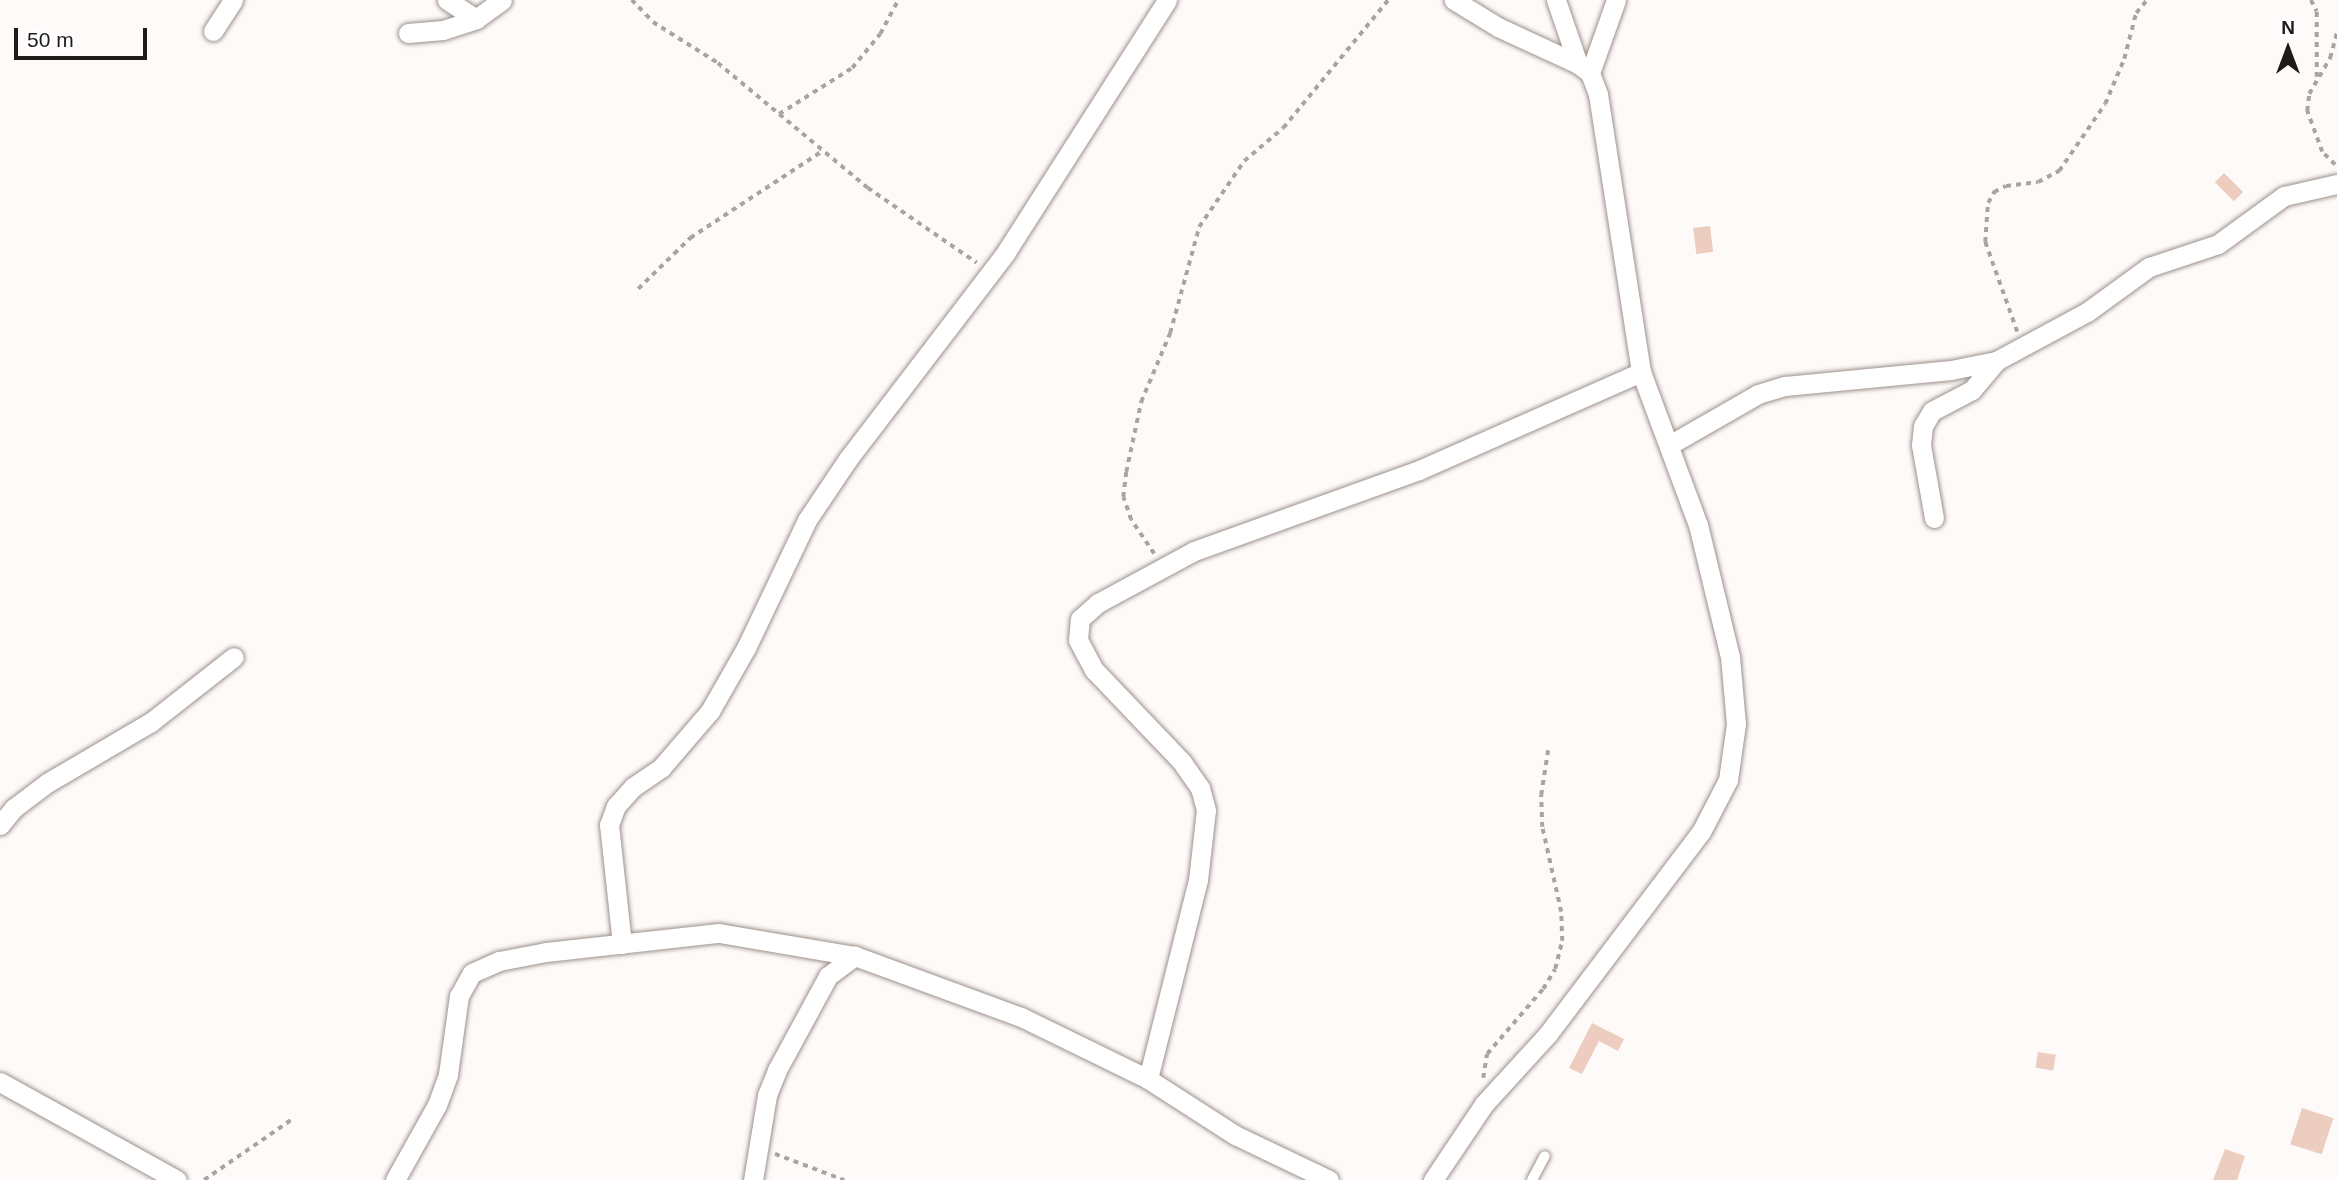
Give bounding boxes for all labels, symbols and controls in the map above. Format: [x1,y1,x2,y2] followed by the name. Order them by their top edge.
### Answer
[18,14,150,58] scale bar
[2253,14,2323,84] north arrow
[2281,17,2295,38] text: N
[27,28,74,51] text: 50 m

